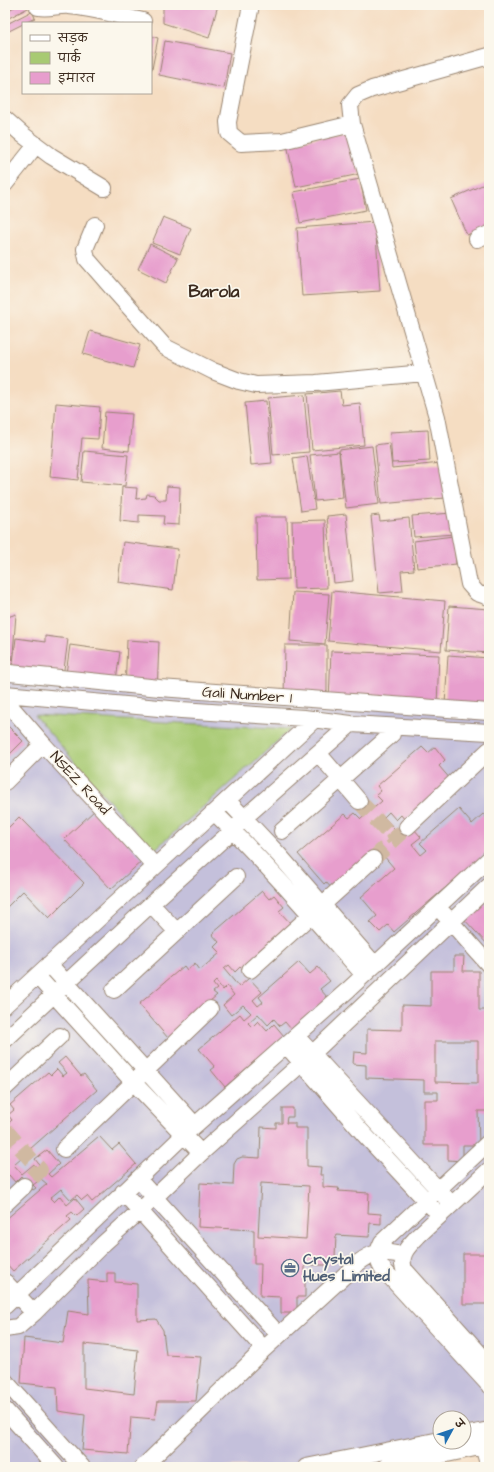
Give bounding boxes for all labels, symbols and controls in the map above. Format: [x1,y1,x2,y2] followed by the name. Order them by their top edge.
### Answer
[22,22,152,94] legend
[57,30,89,47] text: सड़क
[57,48,82,67] text: पार्क
[58,70,96,87] text: इमारत
[189,280,240,304] district label: Barola
[201,681,293,709] street label: Gali Number 1
[45,747,115,820] street label: NSEZ Road
[303,1249,390,1287] place label: Crystal Hues Limited
[280,1258,300,1278] office icon: Crystal Hues Limited
[432,1410,472,1450] north arrow
[451,1415,468,1433] text: उ

